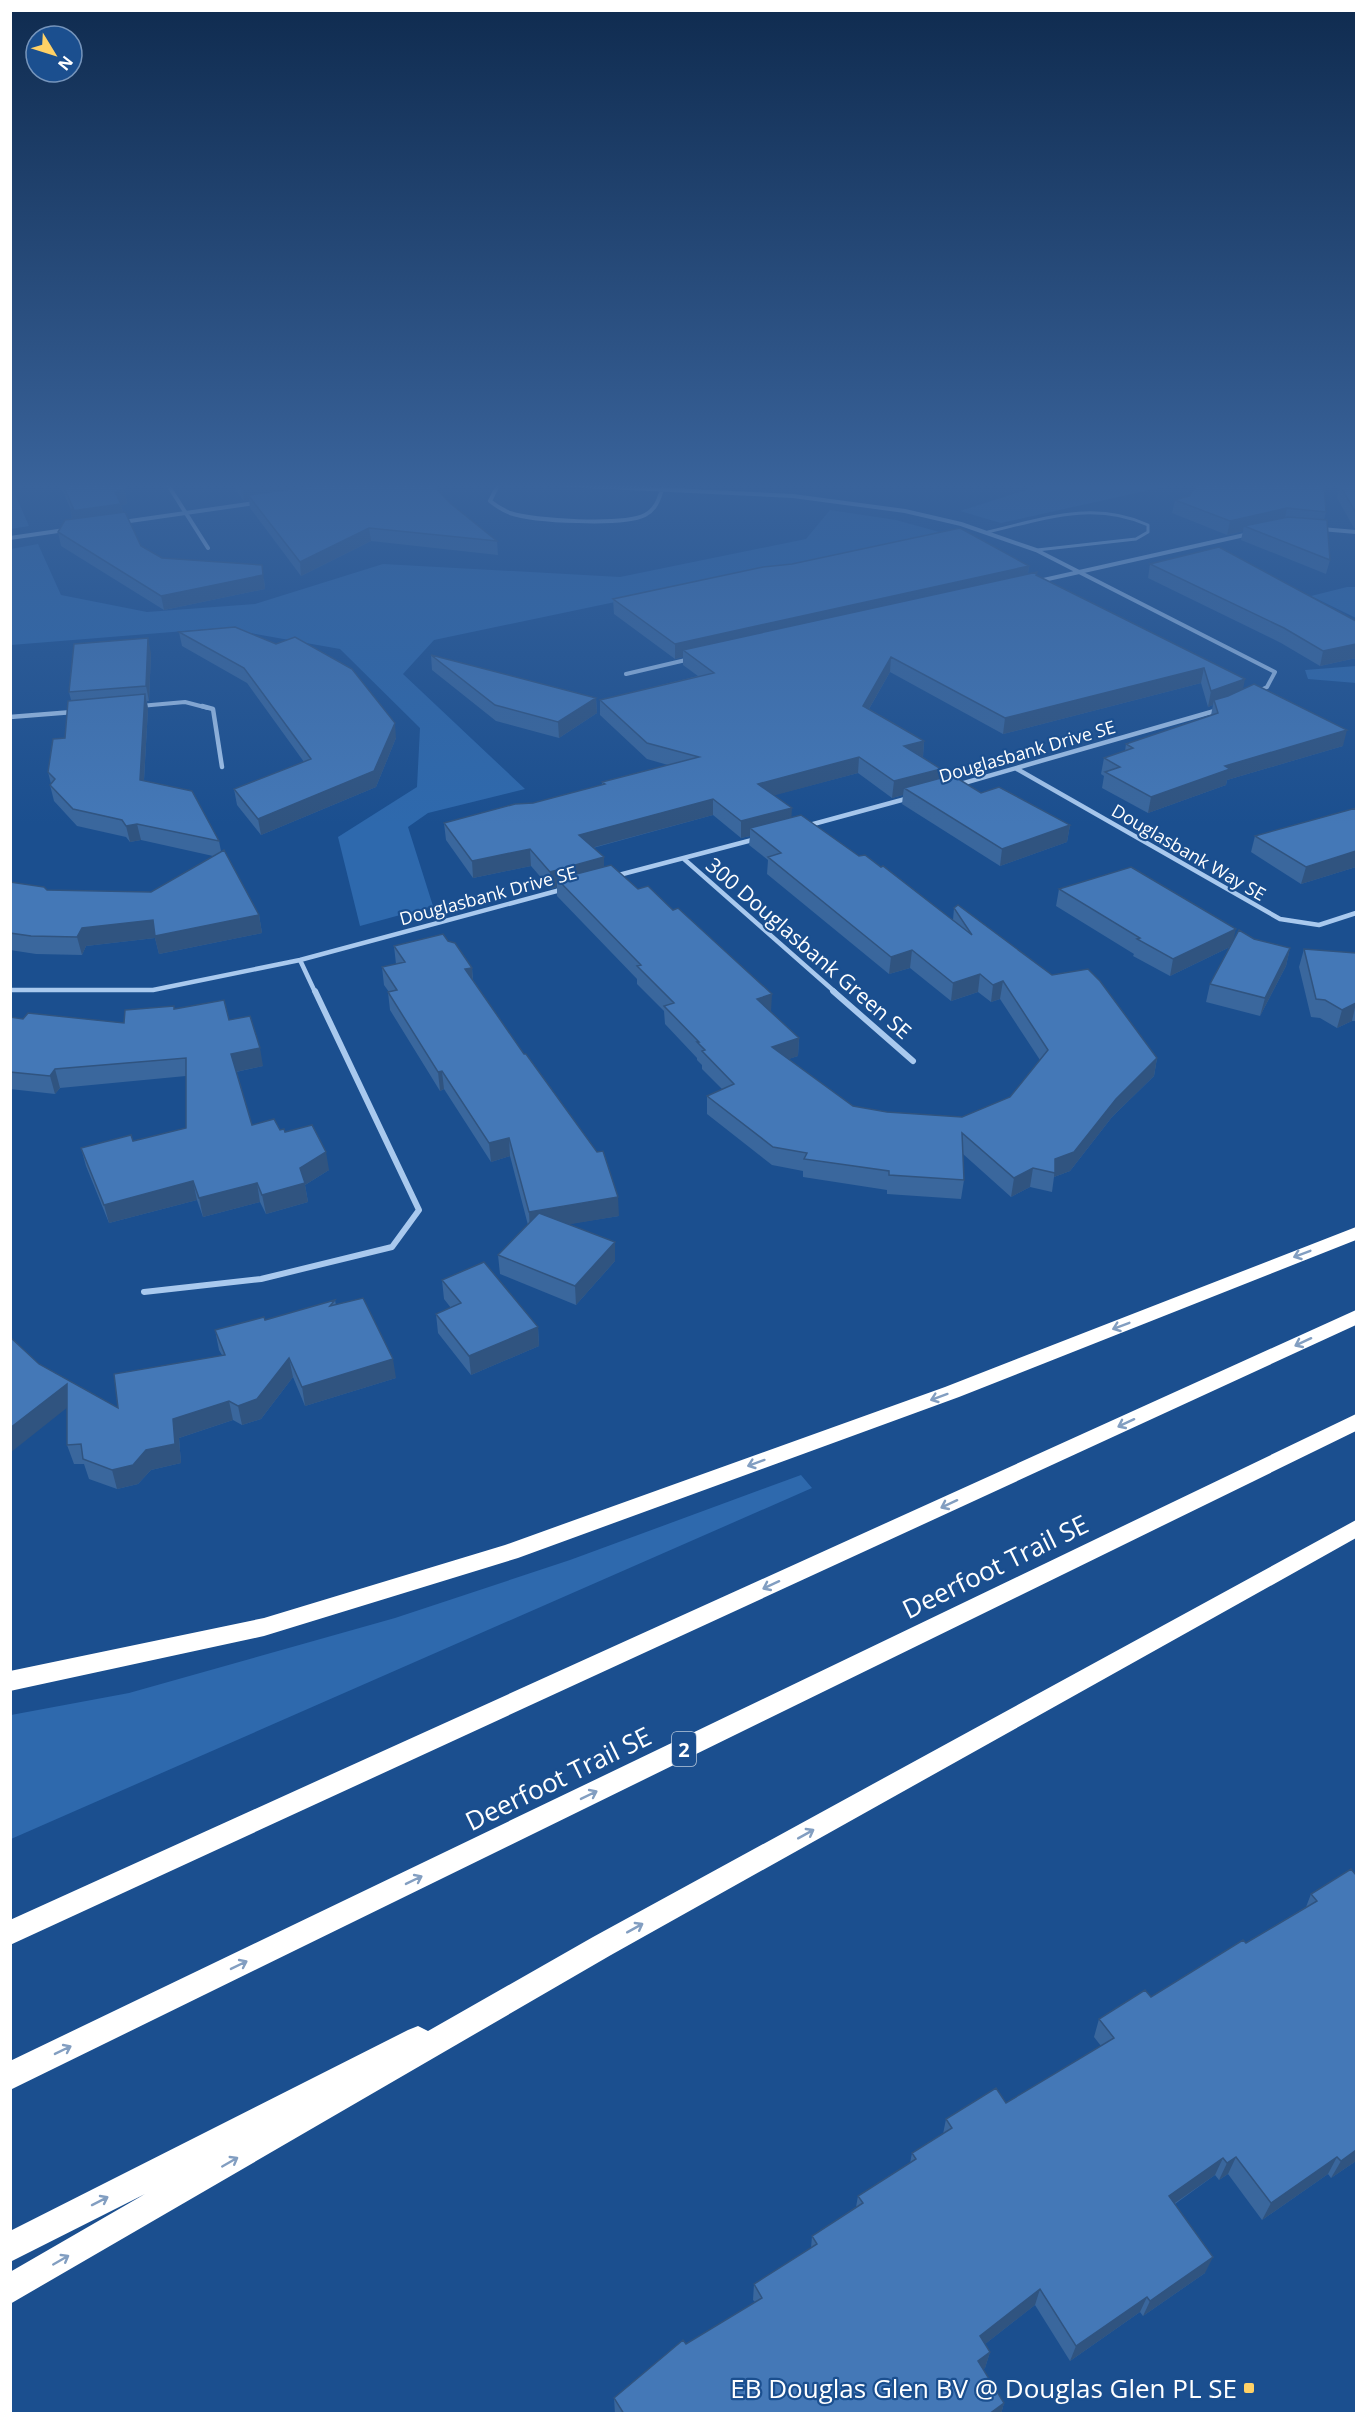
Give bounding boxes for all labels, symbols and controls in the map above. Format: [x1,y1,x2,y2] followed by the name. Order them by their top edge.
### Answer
[24,24,84,84] north arrow
[53,51,78,75] text: N
[936,714,1118,788] street label: Douglasbank Drive SE
[1108,798,1270,906] street label: Douglasbank Way SE
[700,851,918,1045] street label: 300 Douglasbank Green SE
[397,860,579,930] street label: Douglasbank Drive SE
[1293,1249,1312,1260] one-way arrow
[1112,1321,1130,1332] one-way arrow
[1295,1336,1313,1348] one-way arrow
[930,1392,949,1403] one-way arrow
[1117,1418,1135,1429] one-way arrow
[747,1458,766,1469] one-way arrow
[940,1499,958,1510] one-way arrow
[896,1505,1094,1627] street label: Deerfoot Trail SE
[763,1580,781,1592] one-way arrow
[459,1717,657,1839] street label: Deerfoot Trail SE
[672,1732,696,1766] road number: 2
[580,1788,598,1800] one-way arrow
[797,1828,814,1840] one-way arrow
[405,1873,423,1885] one-way arrow
[626,1922,643,1934] one-way arrow
[229,1959,247,1970] one-way arrow
[54,2044,72,2056] one-way arrow
[221,2156,238,2168] one-way arrow
[91,2195,109,2207] one-way arrow
[52,2253,69,2265] one-way arrow
[730,2370,1237,2406] place label: EB Douglas Glen BV @ Douglas Glen PL SE
[1242,2381,1256,2395] marker: EB Douglas Glen BV @ Douglas Glen PL SE

